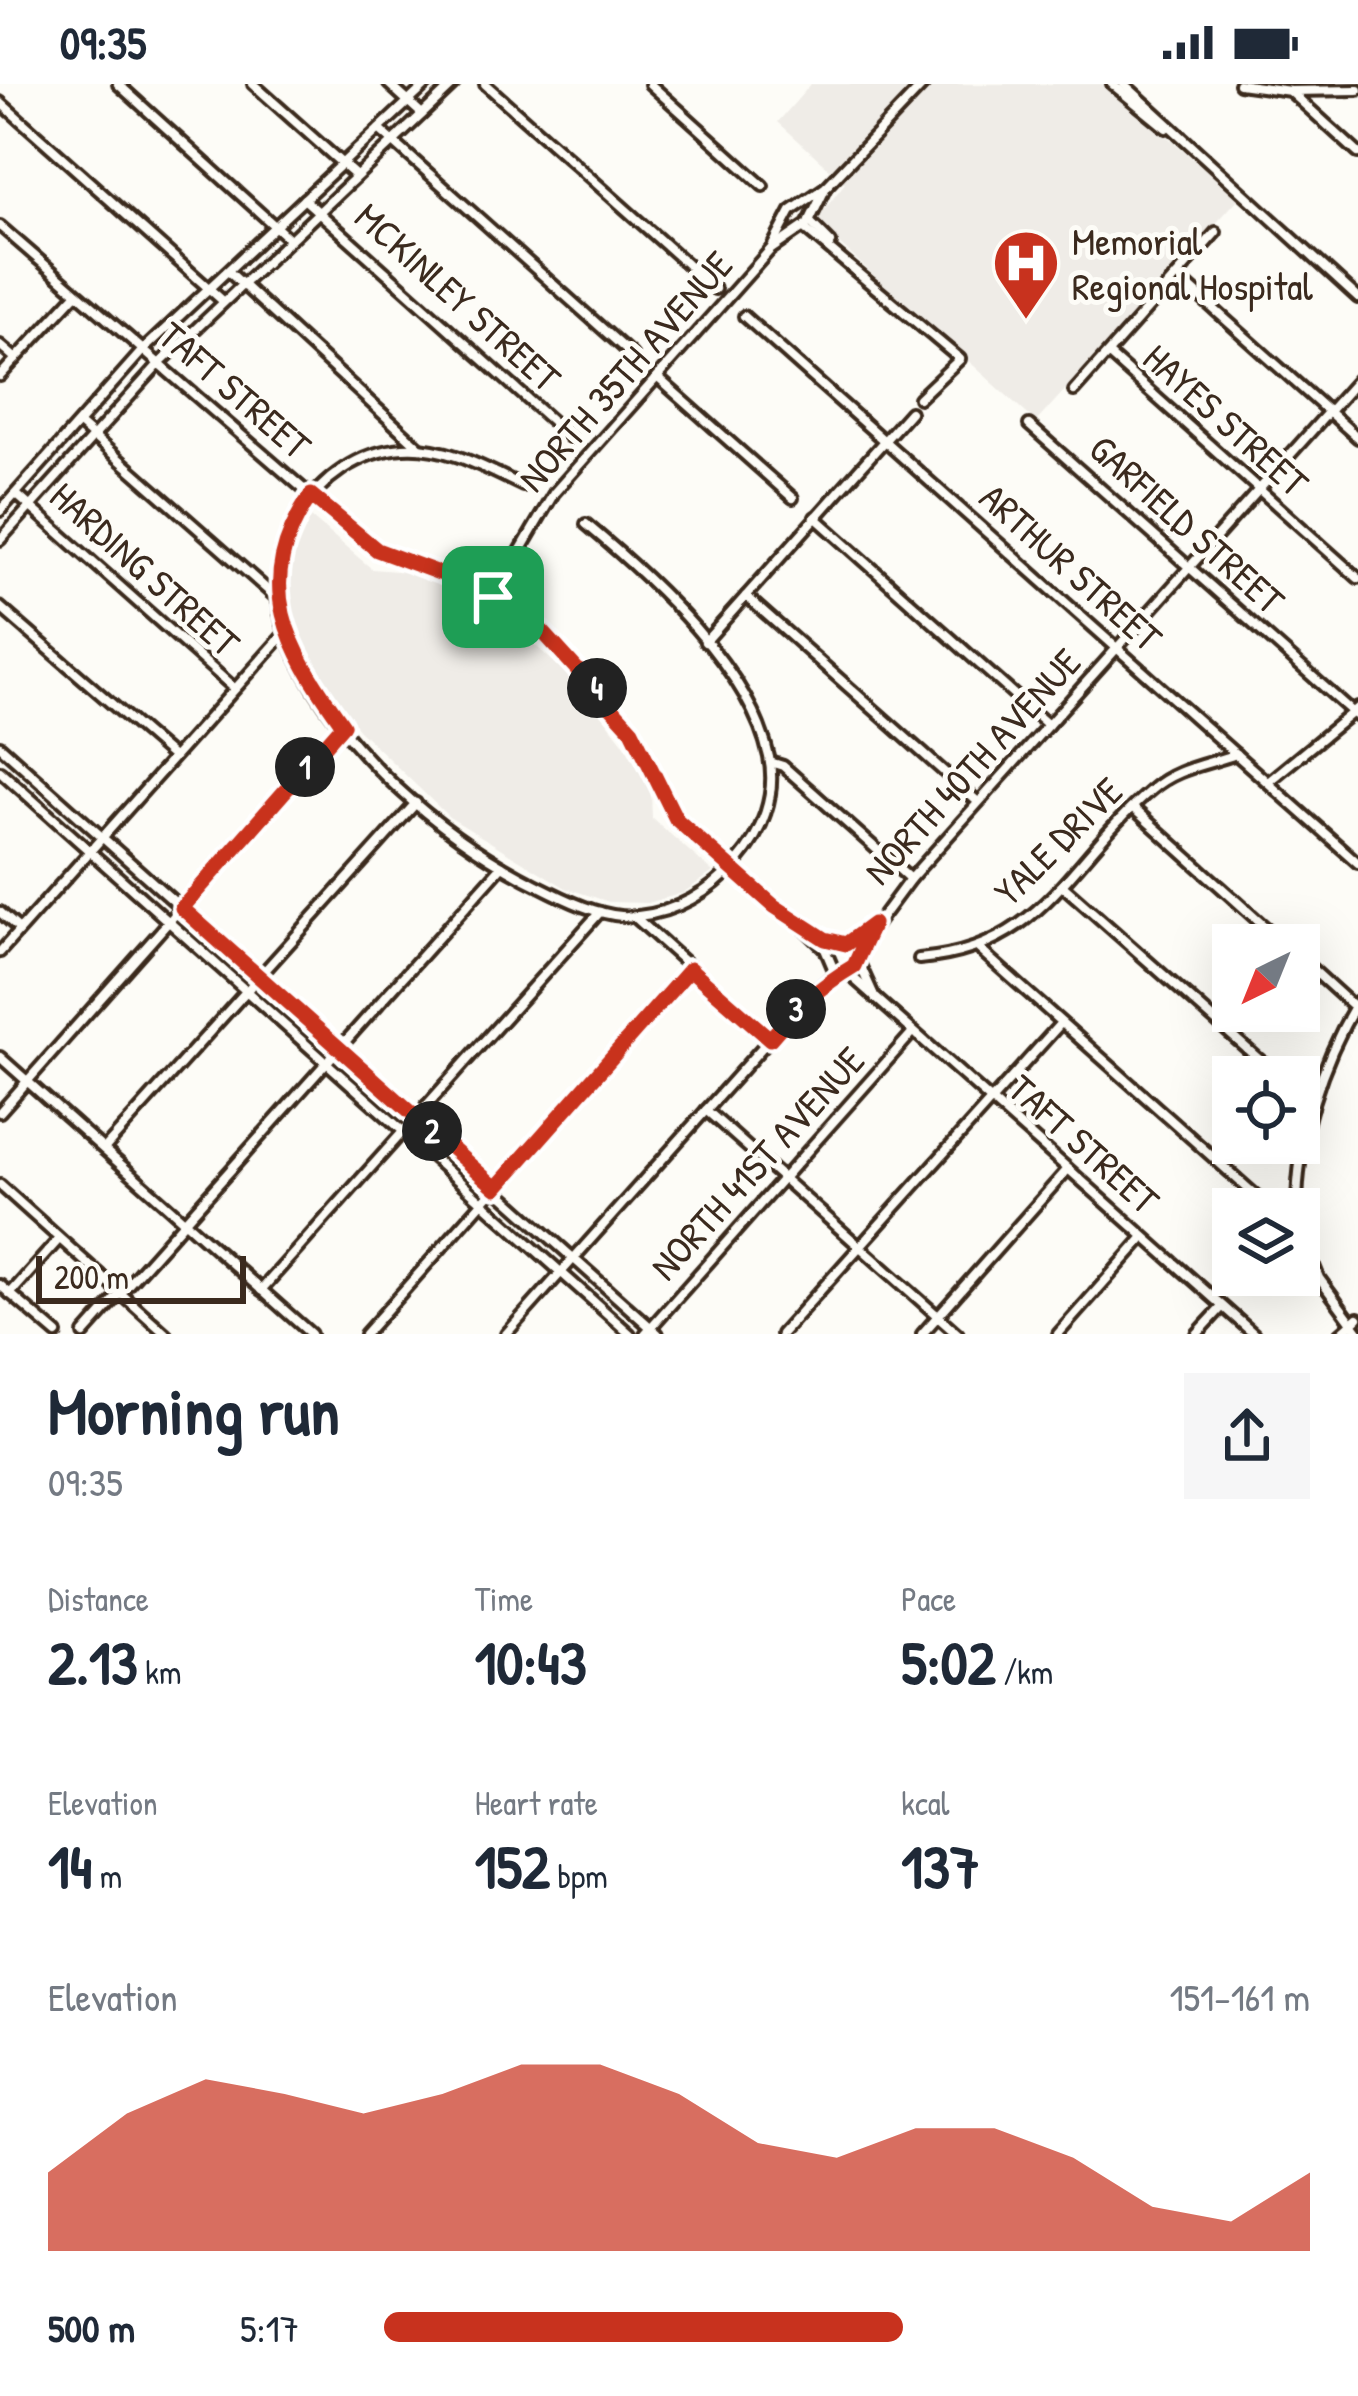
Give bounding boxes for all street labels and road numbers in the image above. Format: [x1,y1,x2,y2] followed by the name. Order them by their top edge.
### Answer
[344,190,573,404] street label: MCKINLEY STREET
[505,239,744,502] street label: NORTH 35TH AVENUE
[148,309,323,471] street label: TAFT STREET
[1132,331,1321,508] street label: HAYES STREET
[1079,422,1297,626] street label: GARFIELD STREET
[39,469,252,668] street label: HARDING STREET
[969,471,1174,663] street label: ARTHUR STREET
[851,636,1092,895] street label: NORTH 40TH AVENUE
[982,765,1134,917] street label: YALE DRIVE
[638,1035,876,1291] street label: NORTH 41ST AVENUE
[998,1062,1172,1226] street label: TAFT STREET

